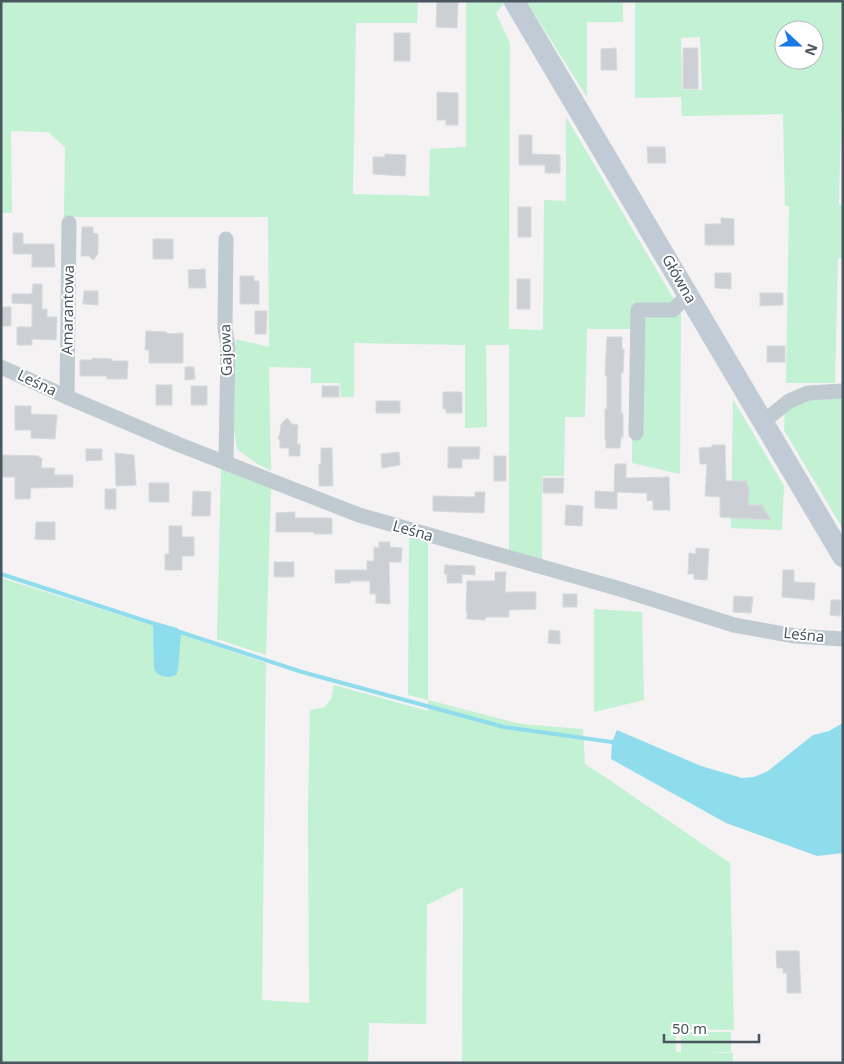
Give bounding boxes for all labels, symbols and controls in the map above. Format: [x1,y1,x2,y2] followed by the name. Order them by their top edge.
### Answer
[774,20,824,70] north arrow
[801,41,823,59] text: N
[658,251,702,306] street label: Główna
[56,265,78,355] street label: Amarantowa
[214,324,236,376] street label: Gajowa
[15,364,60,400] street label: Leśna
[391,515,436,545] street label: Leśna
[783,622,826,646] street label: Leśna
[664,1012,759,1044] scale bar
[672,1018,707,1038] text: 50 m

